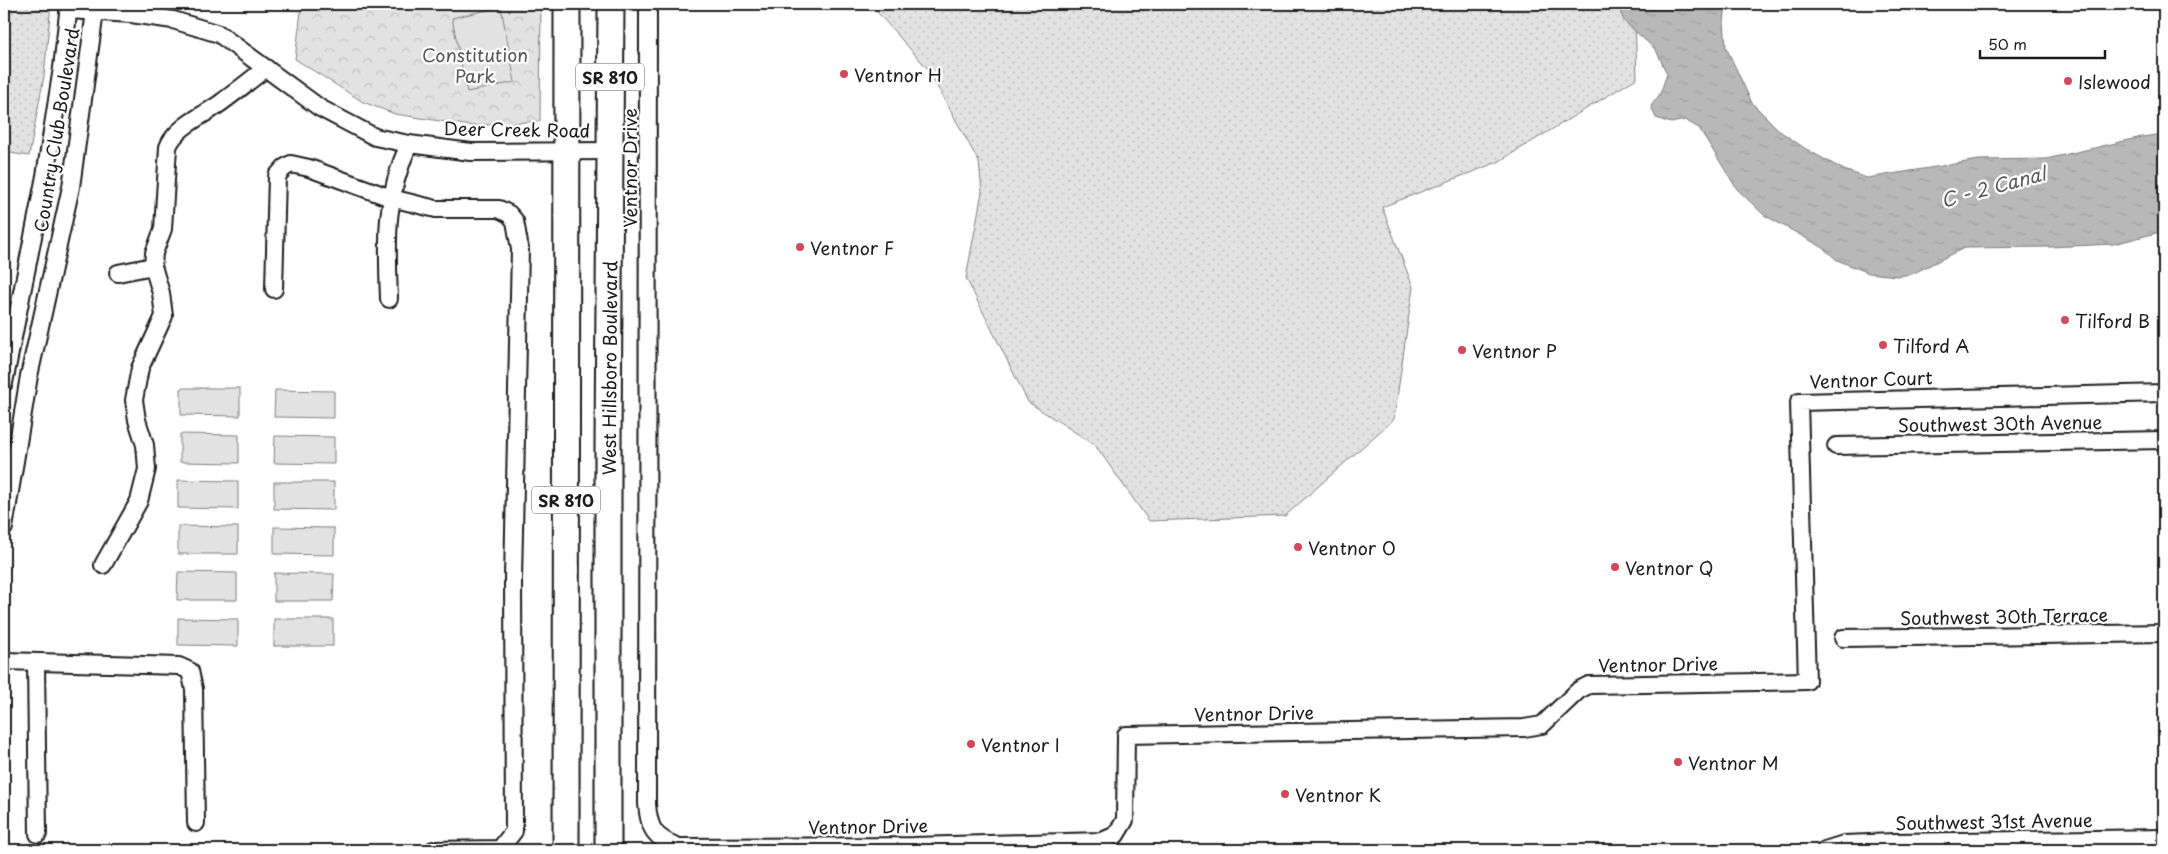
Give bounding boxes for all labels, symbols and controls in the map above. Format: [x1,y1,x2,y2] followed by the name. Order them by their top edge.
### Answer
[27,26,85,234] street label: Country Club Boulevard
[1980,28,2106,60] scale bar
[1988,32,2027,55] text: 50 m
[422,41,528,89] park label: Constitution Park
[854,61,942,88] place label: Ventnor H
[576,64,644,90] road number: SR 810
[838,68,850,80] marker: Ventnor H
[2078,68,2151,95] place label: Islewood
[2062,75,2074,87] marker: Islewood
[616,108,643,228] street label: Ventnor Drive
[444,114,590,144] street label: Deer Creek Road
[1937,158,2051,213] water label: C - 2 Canal
[810,234,894,261] place label: Ventnor F
[794,241,806,253] marker: Ventnor F
[594,261,623,475] street label: West Hillsboro Boulevard
[2075,307,2150,334] place label: Tilford B
[2059,314,2071,326] marker: Tilford B
[1893,332,1969,359] place label: Tilford A
[1472,337,1557,364] place label: Ventnor P
[1877,339,1889,351] marker: Tilford A
[1456,344,1468,356] marker: Ventnor P
[1809,363,1933,395] street label: Ventnor Court
[1898,408,2103,438] street label: Southwest 30th Avenue
[532,486,600,514] road number: SR 810
[1308,534,1396,561] place label: Ventnor O
[1292,541,1304,553] marker: Ventnor O
[1625,554,1713,581] place label: Ventnor Q
[1609,561,1621,573] marker: Ventnor Q
[1900,601,2108,631] street label: Southwest 30th Terrace
[1598,649,1718,679] street label: Ventnor Drive
[1194,698,1314,728] street label: Ventnor Drive
[981,731,1060,758] place label: Ventnor I
[965,738,977,750] marker: Ventnor I
[1688,749,1779,776] place label: Ventnor M
[1672,756,1684,768] marker: Ventnor M
[1295,781,1381,808] place label: Ventnor K
[1279,788,1291,800] marker: Ventnor K
[1895,806,2093,836] street label: Southwest 31st Avenue
[808,811,928,841] street label: Ventnor Drive

